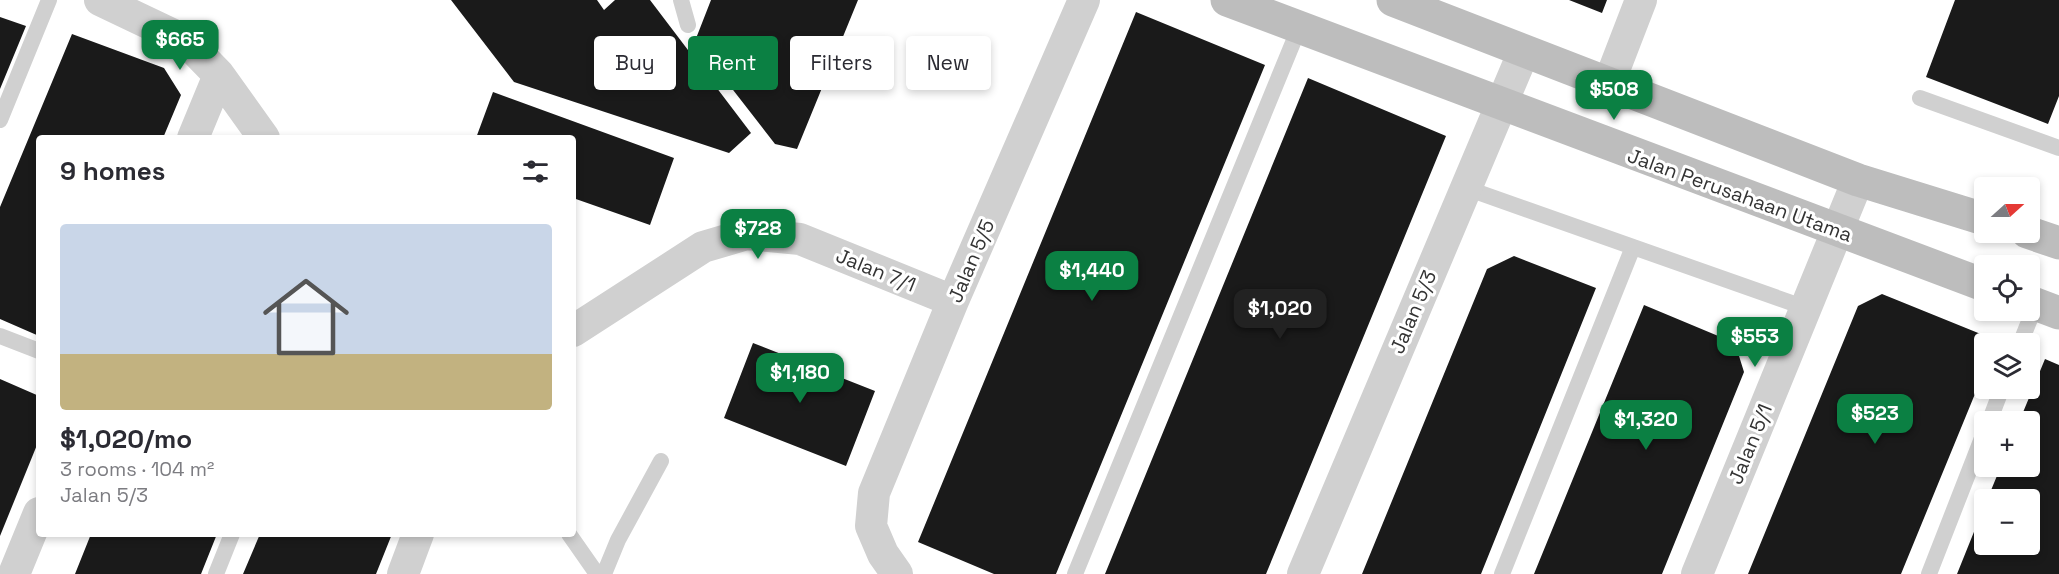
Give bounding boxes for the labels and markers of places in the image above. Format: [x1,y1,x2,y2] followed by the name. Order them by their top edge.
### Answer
[144,20,216,71] pin: $665
[1578,70,1650,121] pin: $508
[722,209,794,260] pin: $728
[1043,251,1141,302] pin: $1,440
[1231,289,1329,340] pin: $1,020
[1719,317,1791,368] pin: $553
[751,353,849,404] pin: $1,180
[1839,394,1911,445] pin: $523
[1597,400,1695,451] pin: $1,320

